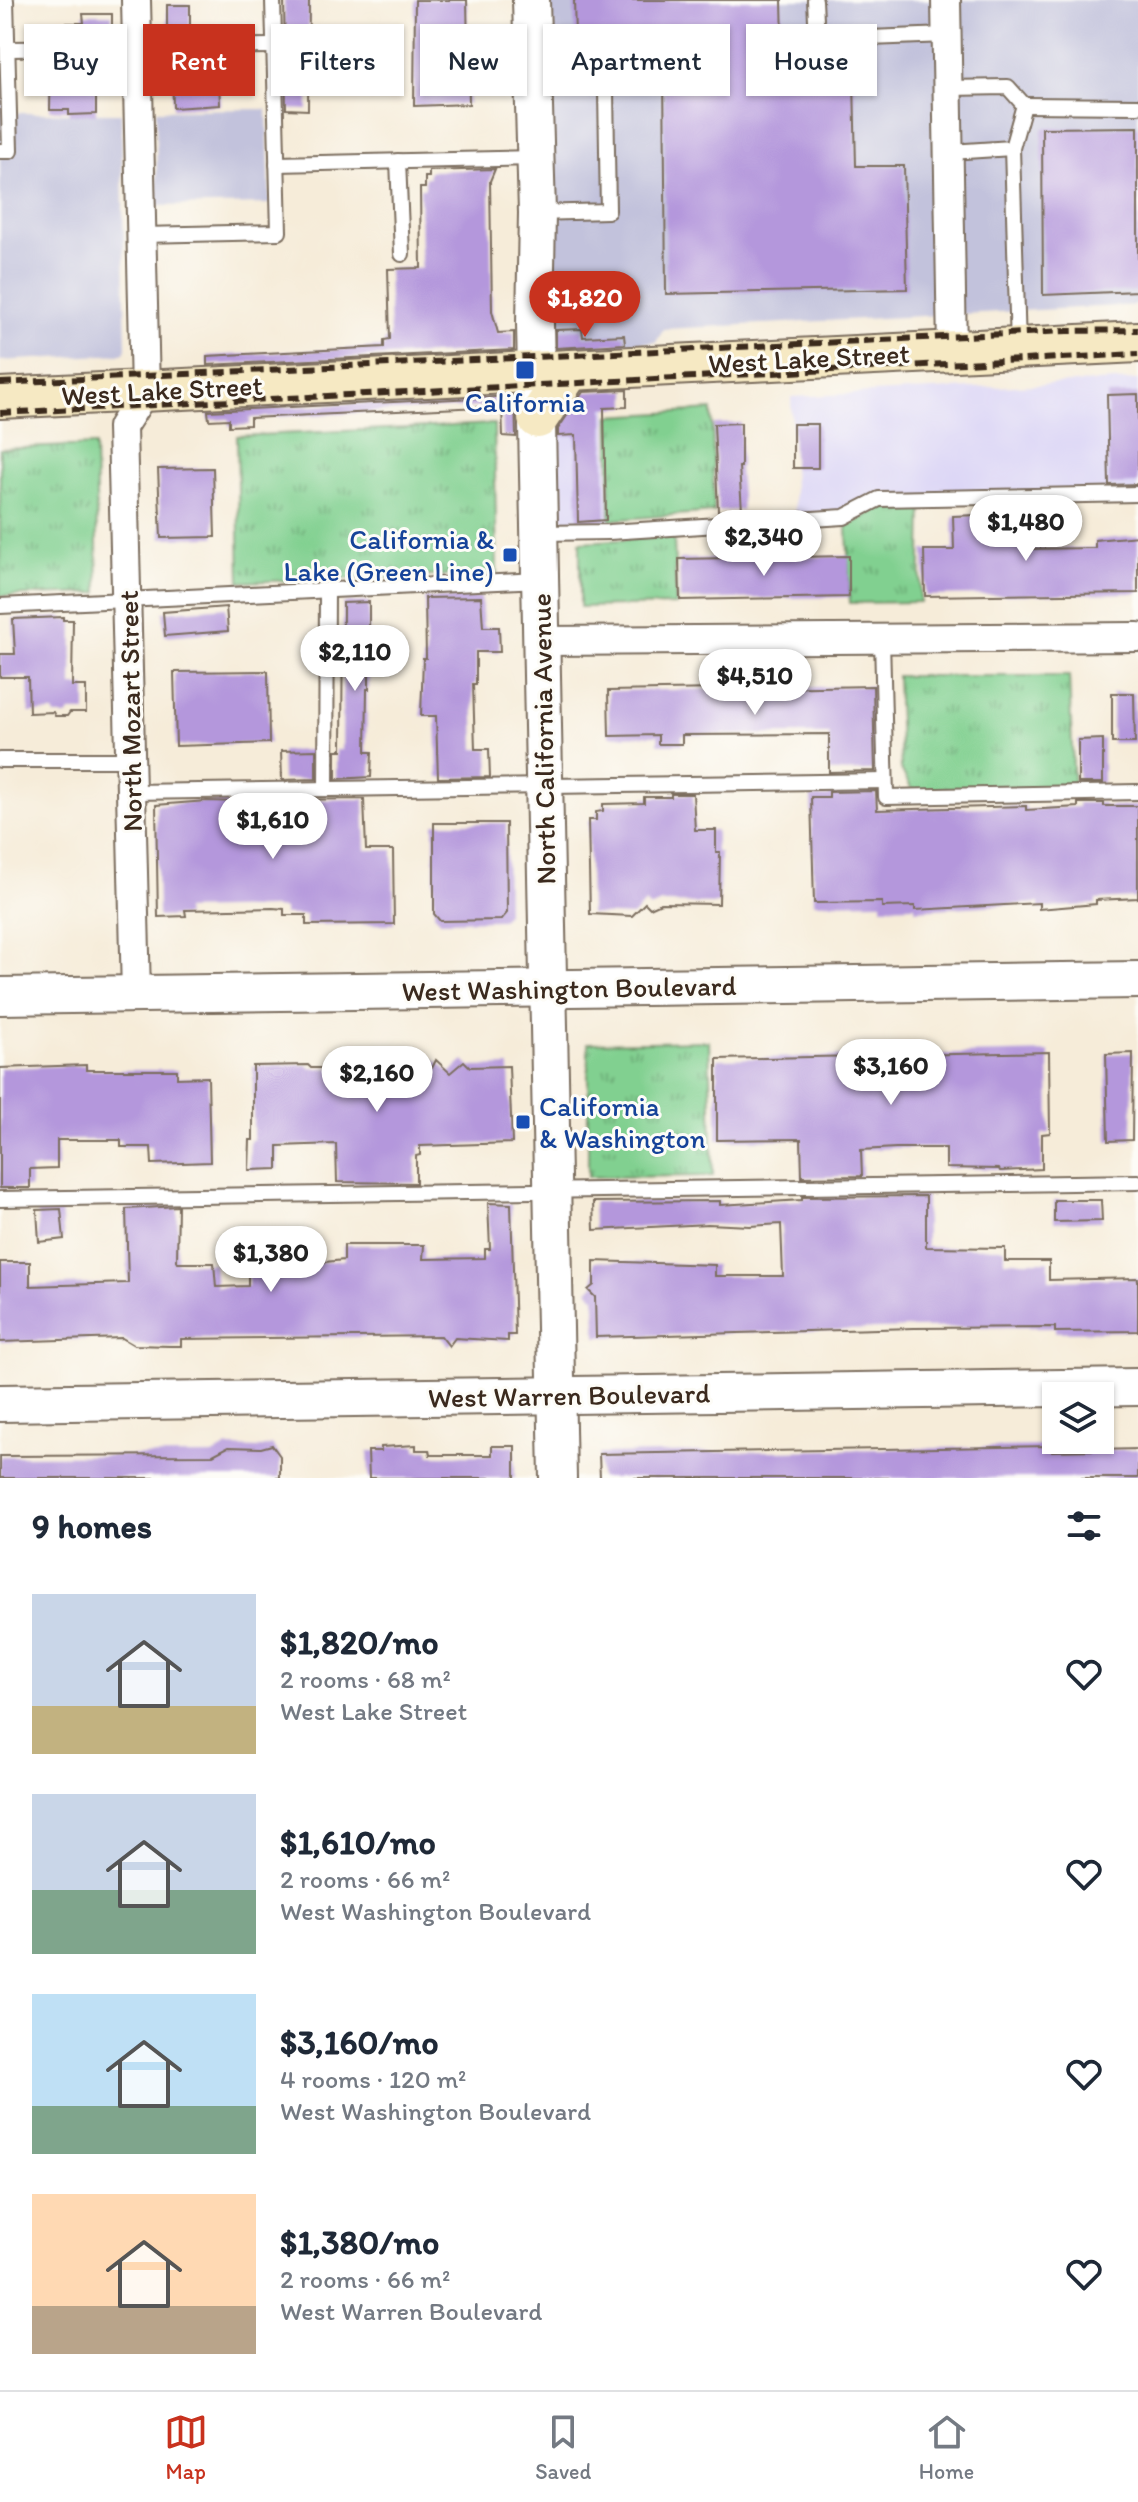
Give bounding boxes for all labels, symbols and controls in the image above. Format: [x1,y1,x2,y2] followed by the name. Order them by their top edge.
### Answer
[24,24,127,96] chip: Buy
[143,24,255,96] chip: Rent
[271,24,404,96] chip: Filters
[420,24,527,96] chip: New
[543,24,730,96] chip: Apartment
[746,24,877,96] chip: House
[520,271,650,339] pin: $1,820
[547,281,623,313] text: $1,820
[707,336,911,380] street label: West Lake Street
[514,359,536,381] marker: California
[60,368,264,412] street label: West Lake Street
[465,385,585,419] place label: California
[961,495,1091,563] pin: $1,480
[987,505,1065,537] text: $1,480
[699,510,829,578] pin: $2,340
[725,520,803,552] text: $2,340
[283,522,494,588] place label: California & Lake (Green Line)
[501,546,519,564] marker: California & Lake (Green Line)
[111,590,149,832] street label: North Mozart Street
[523,593,563,885] street label: North California Avenue
[290,625,420,693] pin: $2,110
[318,635,392,667] text: $2,110
[690,649,820,717] pin: $4,510
[717,659,793,691] text: $4,510
[208,793,338,861] pin: $1,610
[236,803,310,835] text: $1,610
[401,968,737,1008] street label: West Washington Boulevard
[826,1039,956,1107] pin: $3,160
[312,1046,442,1114] pin: $2,160
[853,1049,929,1081] text: $3,160
[340,1056,414,1088] text: $2,160
[539,1089,706,1155] place label: California & Washington
[514,1113,532,1131] marker: California & Washington
[206,1226,336,1294] pin: $1,380
[233,1236,309,1268] text: $1,380
[427,1376,711,1414] street label: West Warren Boulevard
[1042,1382,1114,1454] map controls
[1042,1382,1114,1454] button: layers
[1062,1504,1106,1548] icon: filters
[32,1506,152,1547] text: 9 homes
[280,1622,439,1663] text: $1,820/mo
[96,1626,192,1722] icon: home
[1062,1652,1106,1696] icon: heart
[280,1663,451,1695] text: 2 rooms · 68 m²
[280,1695,467,1727] text: West Lake Street
[280,1822,436,1863] text: $1,610/mo
[96,1826,192,1922] icon: home
[1062,1852,1106,1896] icon: heart
[280,1863,450,1895] text: 2 rooms · 66 m²
[280,1895,591,1927] text: West Washington Boulevard
[280,2022,439,2063] text: $3,160/mo
[96,2026,192,2122] icon: home
[1062,2052,1106,2096] icon: heart
[280,2063,466,2095] text: 4 rooms · 120 m²
[280,2095,591,2127] text: West Washington Boulevard
[280,2222,439,2263] text: $1,380/mo
[96,2226,192,2322] icon: home
[1062,2252,1106,2296] icon: heart
[280,2263,450,2295] text: 2 rooms · 66 m²
[280,2295,542,2327] text: West Warren Boulevard
[164,2410,208,2485] tab: Map
[535,2410,591,2485] tab: Saved
[919,2410,974,2485] tab: Home

